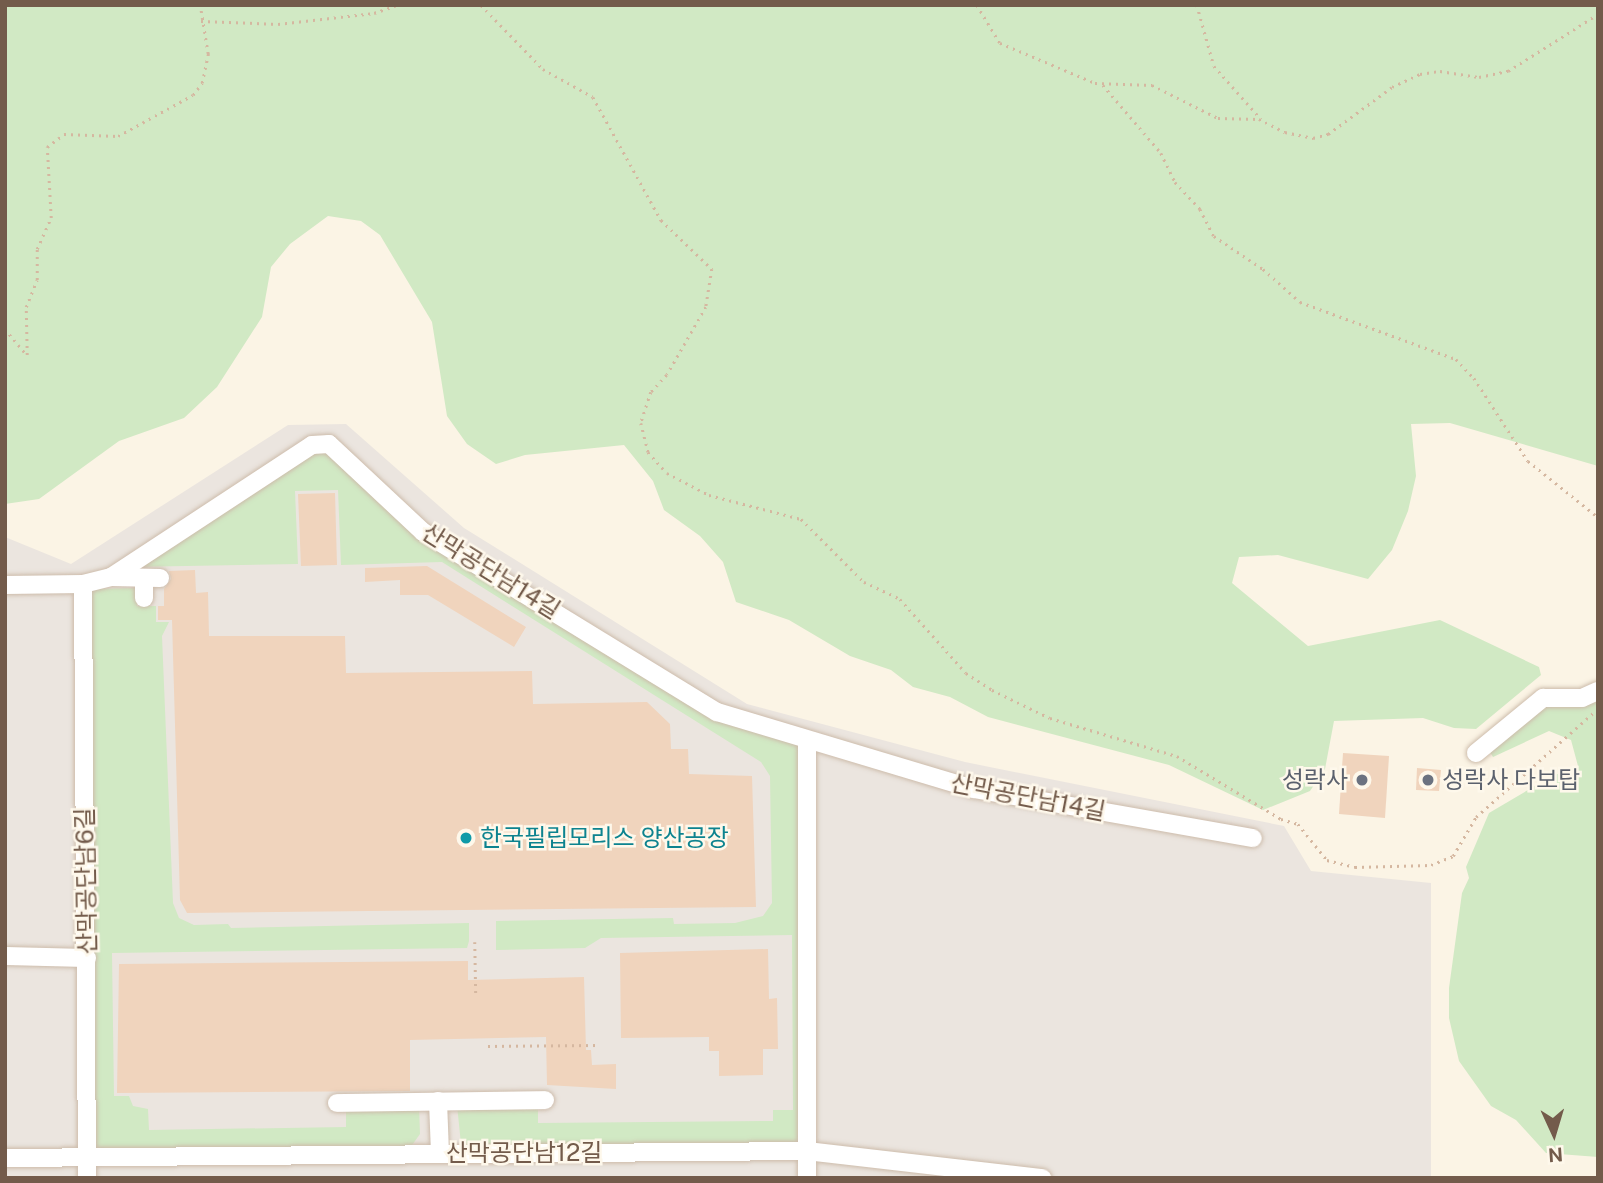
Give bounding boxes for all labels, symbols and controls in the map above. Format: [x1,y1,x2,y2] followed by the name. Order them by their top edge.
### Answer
[417,517,565,625] street label: 산막공단남14길
[1282,766,1348,794] place label: 성락사
[1442,766,1580,794] place label: 성락사 다보탑
[948,768,1108,826] street label: 산막공단남14길
[1354,772,1370,788] marker: 성락사
[1420,772,1436,788] marker: 성락사 다보탑
[70,807,102,955] street label: 산막공단남6길
[480,824,729,852] place label: 한국필립모리스 양산공장
[458,830,474,846] marker: 한국필립모리스 양산공장
[1519,1099,1589,1169] north arrow
[446,1139,602,1167] street label: 산막공단남12길
[1547,1143,1564,1166] text: N

